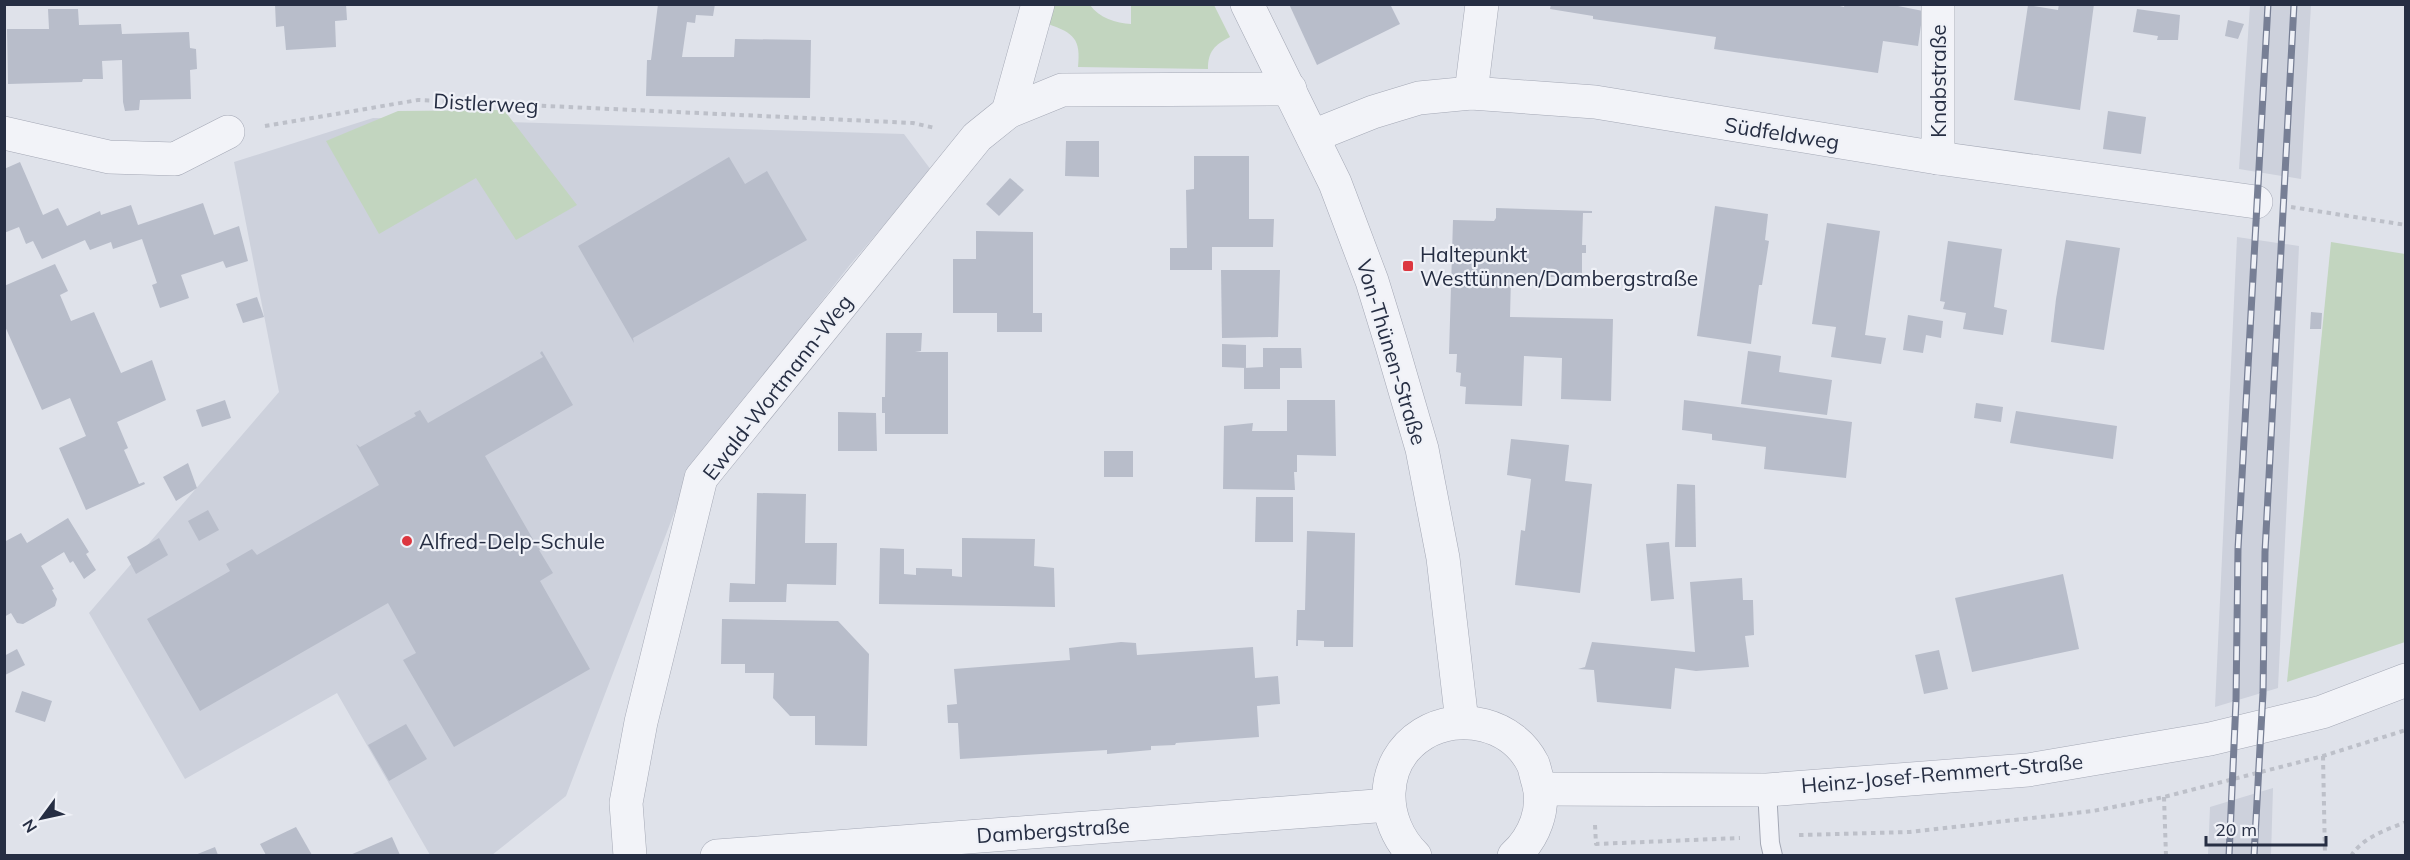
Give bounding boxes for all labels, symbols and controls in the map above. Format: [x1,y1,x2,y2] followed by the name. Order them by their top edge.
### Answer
[1925,24,1951,138] street label: Knabstraße
[433,87,539,119] street label: Distlerweg
[1723,111,1841,155] street label: Südfeldweg
[1420,241,1698,291] place label: Haltepunkt Westtünnen/Dambergstraße
[1351,256,1433,448] street label: Von-Thünen-Straße
[1401,259,1415,273] marker: Haltepunkt Westtünnen/Dambergstraße
[697,289,857,485] street label: Ewald-Wortmann-Weg
[419,528,605,554] place label: Alfred-Delp-Schule
[400,534,414,548] marker: Alfred-Delp-Schule
[1800,748,2084,798] street label: Heinz-Josef-Remmert-Straße
[12,788,72,848] north arrow
[2206,809,2326,847] scale bar
[976,812,1130,848] street label: Dambergstraße
[18,816,41,837] text: N
[2215,818,2257,841] text: 20 m

